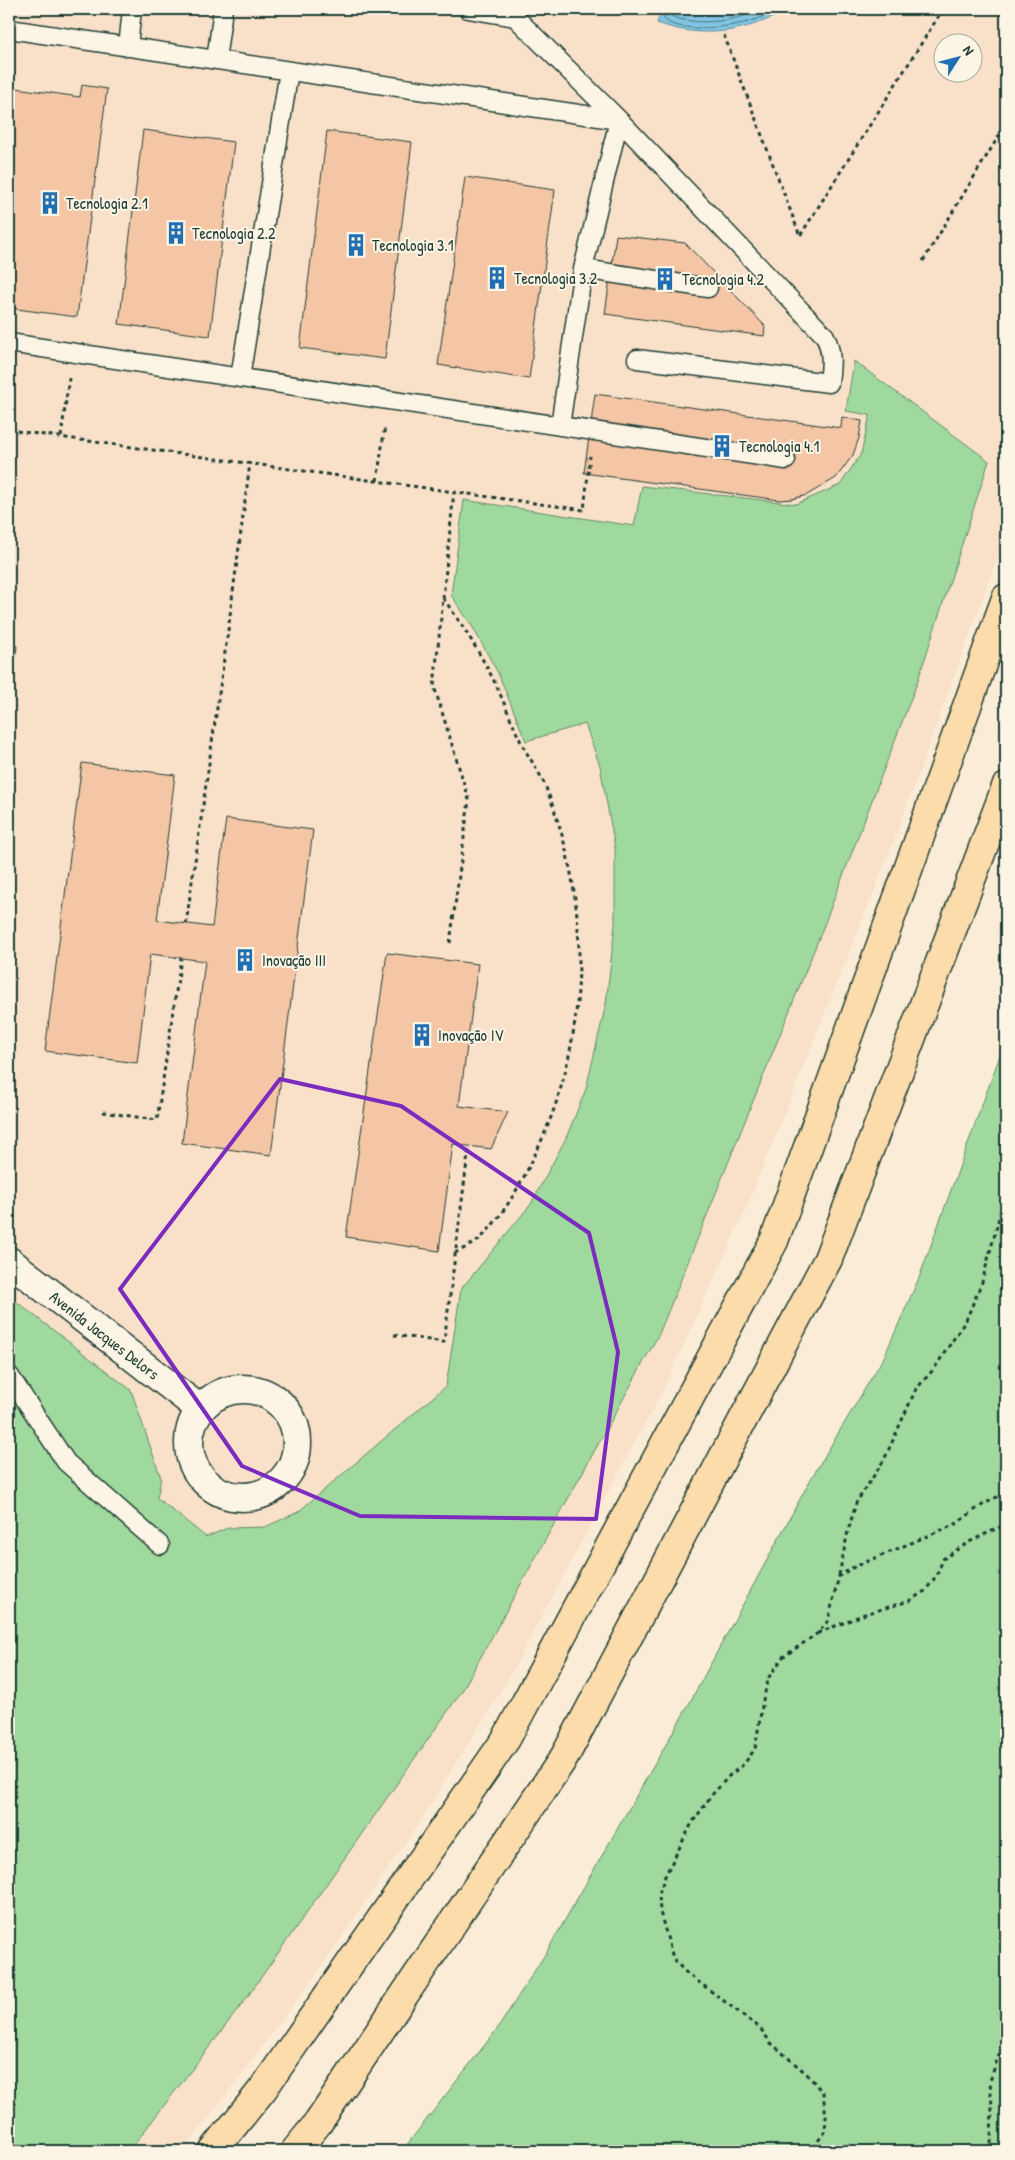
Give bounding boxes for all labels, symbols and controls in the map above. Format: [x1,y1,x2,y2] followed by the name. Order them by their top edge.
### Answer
[932,32,982,82] north arrow
[959,41,979,59] text: N
[37,190,63,216] building icon: Tecnologia 2.1
[66,192,148,214] place label: Tecnologia 2.1
[163,220,189,246] building icon: Tecnologia 2.2
[192,222,276,244] place label: Tecnologia 2.2
[343,232,369,258] building icon: Tecnologia 3.1
[372,234,454,256] place label: Tecnologia 3.1
[484,265,510,291] building icon: Tecnologia 3.2
[652,266,678,292] building icon: Tecnologia 4.2
[514,267,598,289] place label: Tecnologia 3.2
[682,268,765,290] place label: Tecnologia 4.2
[709,433,735,459] building icon: Tecnologia 4.1
[739,435,820,457] place label: Tecnologia 4.1
[232,947,258,973] building icon: Inovação III
[262,949,326,971] place label: Inovação III
[409,1022,435,1048] building icon: Inovação IV
[438,1024,503,1046] place label: Inovação IV
[45,1286,164,1385] street label: Avenida Jacques Delors

